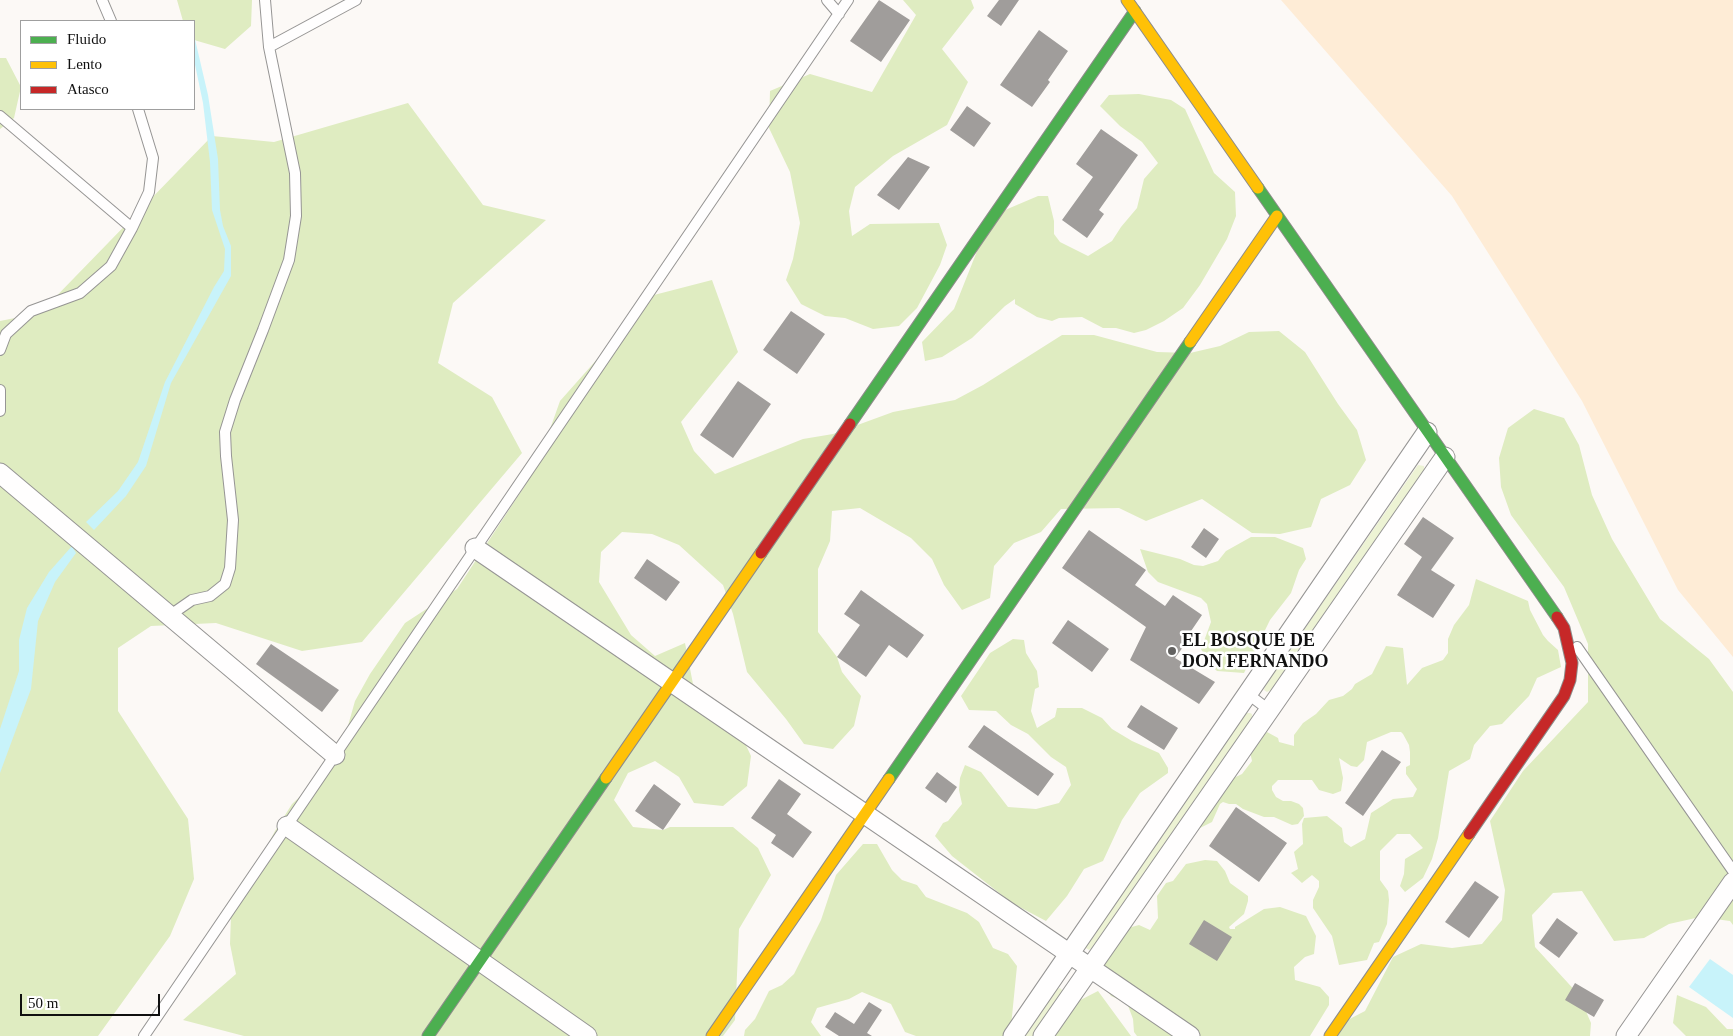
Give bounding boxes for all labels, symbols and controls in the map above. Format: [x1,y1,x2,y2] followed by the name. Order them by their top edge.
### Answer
[20,20,195,110] legend
[67,31,106,47] text: Fluido
[67,56,102,72] text: Lento
[67,81,109,97] text: Atasco
[1182,630,1328,672] place label: EL BOSQUE DE DON FERNANDO
[1166,645,1178,657] marker: EL BOSQUE DE DON FERNANDO
[22,984,162,1016] scale bar
[28,995,58,1011] text: 50 m

